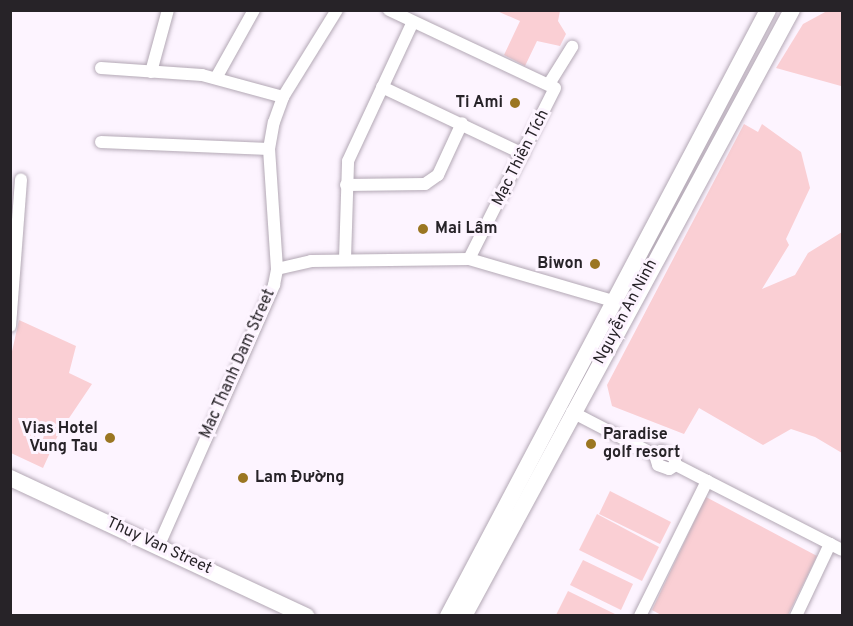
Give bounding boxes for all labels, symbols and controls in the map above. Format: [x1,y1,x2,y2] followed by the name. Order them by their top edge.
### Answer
[455,93,503,113] place label: Ti Ami
[508,96,522,110] marker: Ti Ami
[488,106,554,210] street label: Mạc Thiên Tích
[435,219,497,239] place label: Mai Lâm
[416,222,430,236] marker: Mai Lâm
[537,254,583,274] place label: Biwon
[590,256,662,368] street label: Nguyễn An Ninh
[588,257,602,271] marker: Biwon
[196,286,280,442] street label: Mac Thanh Dam Street
[22,419,98,457] place label: Vias Hotel Vung Tau
[603,425,680,463] place label: Paradise golf resort
[103,431,117,445] marker: Vias Hotel Vung Tau
[584,437,598,451] marker: Paradise golf resort
[255,468,345,488] place label: Lam Đường
[236,471,250,485] marker: Lam Đường
[103,513,215,579] street label: Thuy Van Street

